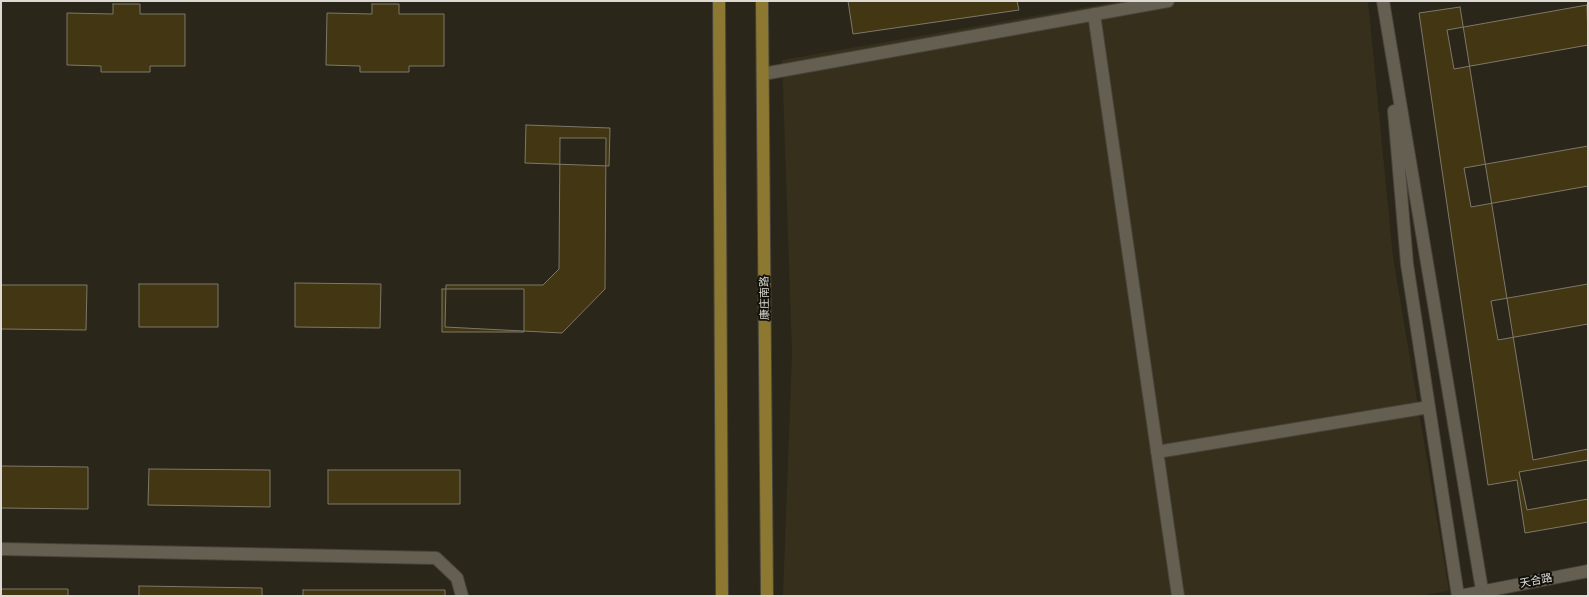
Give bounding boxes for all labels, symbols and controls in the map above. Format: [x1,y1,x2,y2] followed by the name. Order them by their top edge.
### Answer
[758,276,772,320] street label: 康庄南路
[1519,571,1553,591] street label: 天合路

